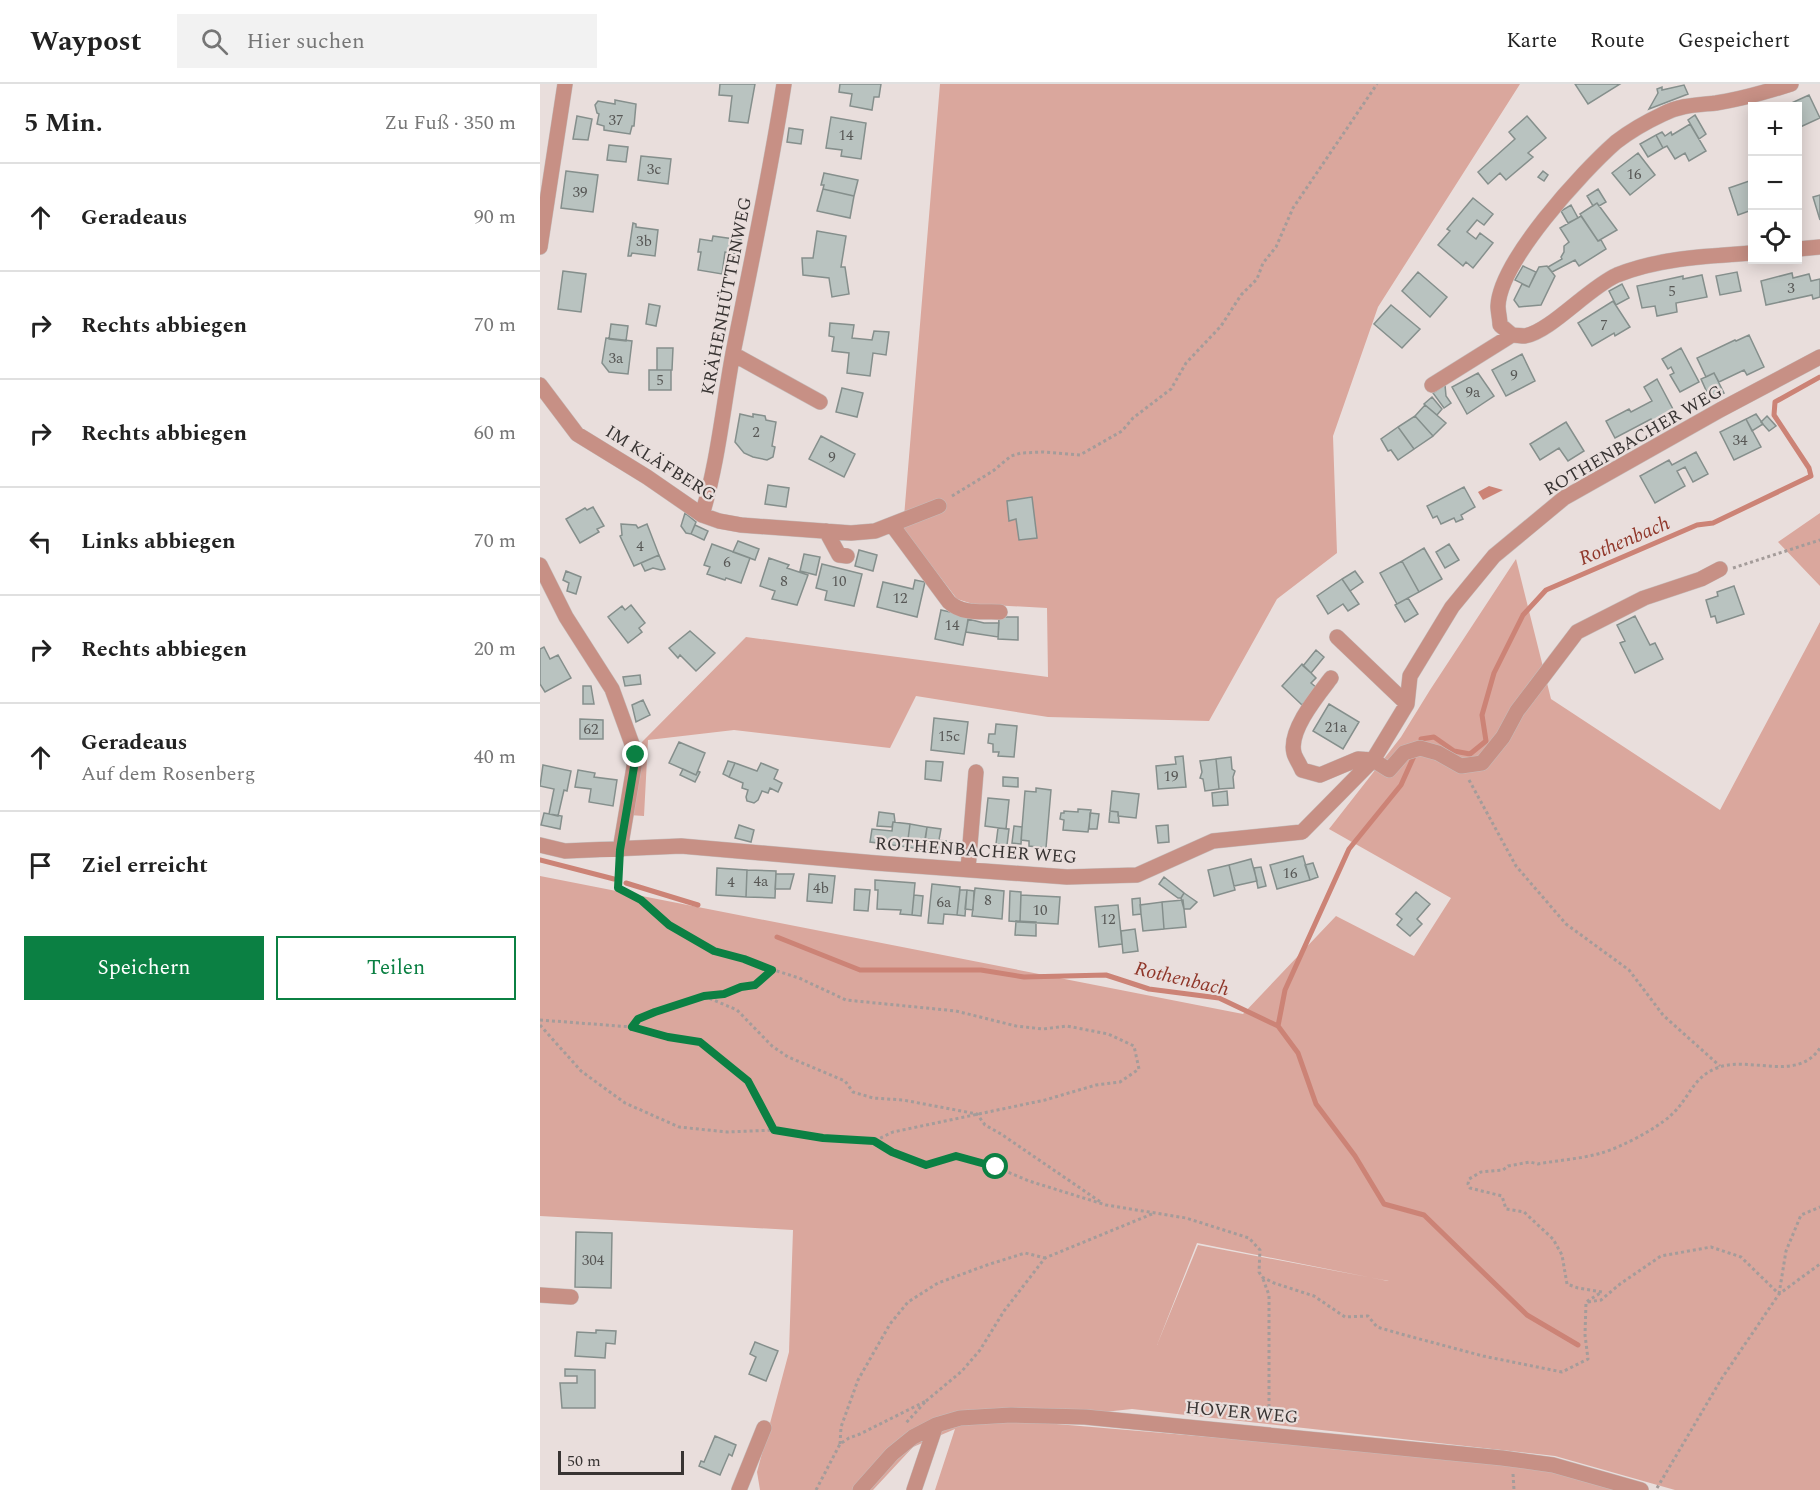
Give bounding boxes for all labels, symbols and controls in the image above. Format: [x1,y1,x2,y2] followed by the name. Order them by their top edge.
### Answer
[177,14,597,68] search box
[30,20,141,63] text: Waypost
[198,25,231,58] icon: search
[246,25,365,58] text: Hier suchen
[1506,25,1557,57] text: Karte
[1590,25,1645,57] text: Route
[1678,25,1790,57] text: Gespeichert
[1748,102,1802,264] map controls
[1748,102,1802,156] button: +
[24,103,103,143] text: 5 Min.
[384,108,516,138] text: Zu Fuß · 350 m
[608,109,624,132] house number: 37
[838,124,854,147] house number: 14
[1748,156,1802,210] button: −
[647,158,661,181] house number: 3c
[1626,163,1642,186] house number: 16
[572,181,588,204] house number: 39
[694,195,759,398] street label: KRÄHENHÜTTENWEG
[24,201,57,234] icon: ahead
[81,201,187,234] text: Geradeaus
[474,202,516,232] text: 90 m
[1748,210,1802,264] button: locate
[636,230,652,253] house number: 3b
[1787,277,1795,300] house number: 3
[1668,280,1676,303] house number: 5
[24,309,57,342] icon: right
[81,309,247,342] text: Rechts abbiegen
[474,310,516,340] text: 70 m
[1600,314,1608,337] house number: 7
[609,347,624,370] house number: 3a
[1510,364,1518,387] house number: 9
[656,369,664,392] house number: 5
[1539,378,1728,503] street label: ROTHENBACHER WEG
[1466,381,1481,404] house number: 9a
[24,417,57,450] icon: right
[81,417,247,450] text: Rechts abbiegen
[474,418,516,448] text: 60 m
[600,418,722,508] street label: IM KLÄFBERG
[752,421,760,444] house number: 2
[1732,429,1748,452] house number: 34
[828,446,836,469] house number: 9
[1574,508,1675,574] water label: Rothenbach
[24,525,57,558] icon: left
[81,525,236,558] text: Links abbiegen
[474,526,516,556] text: 70 m
[636,535,644,558] house number: 4
[723,551,731,574] house number: 6
[780,570,788,593] house number: 8
[831,570,847,593] house number: 10
[892,587,908,610] house number: 12
[944,614,960,637] house number: 14
[24,633,57,666] icon: right
[81,633,247,666] text: Rechts abbiegen
[474,634,516,664] text: 20 m
[1325,716,1348,739] house number: 21a
[583,718,599,741] house number: 62
[938,725,960,748] house number: 15c
[81,726,187,759] text: Geradeaus
[24,741,57,774] icon: ahead
[622,741,648,767] route end
[474,742,516,772] text: 40 m
[81,759,255,789] text: Auf dem Rosenberg
[1163,765,1179,788] house number: 19
[874,830,1078,871] street label: ROTHENBACHER WEG
[24,849,57,882] icon: arrive
[81,849,208,882] text: Ziel erreicht
[1282,862,1298,885] house number: 16
[754,870,769,893] house number: 4a
[727,871,735,894] house number: 4
[813,877,829,900] house number: 4b
[984,889,992,912] house number: 8
[937,891,952,914] house number: 6a
[1032,899,1048,922] house number: 10
[1100,908,1116,931] house number: 12
[24,936,264,1000] button: Speichern
[276,936,516,1000] button: Teilen
[1131,954,1232,1004] water label: Rothenbach
[982,1153,1008,1179] route start
[582,1249,605,1272] house number: 304
[1184,1394,1300,1431] street label: HOVER WEG
[558,1448,684,1476] scale bar
[567,1449,601,1473] text: 50 m

